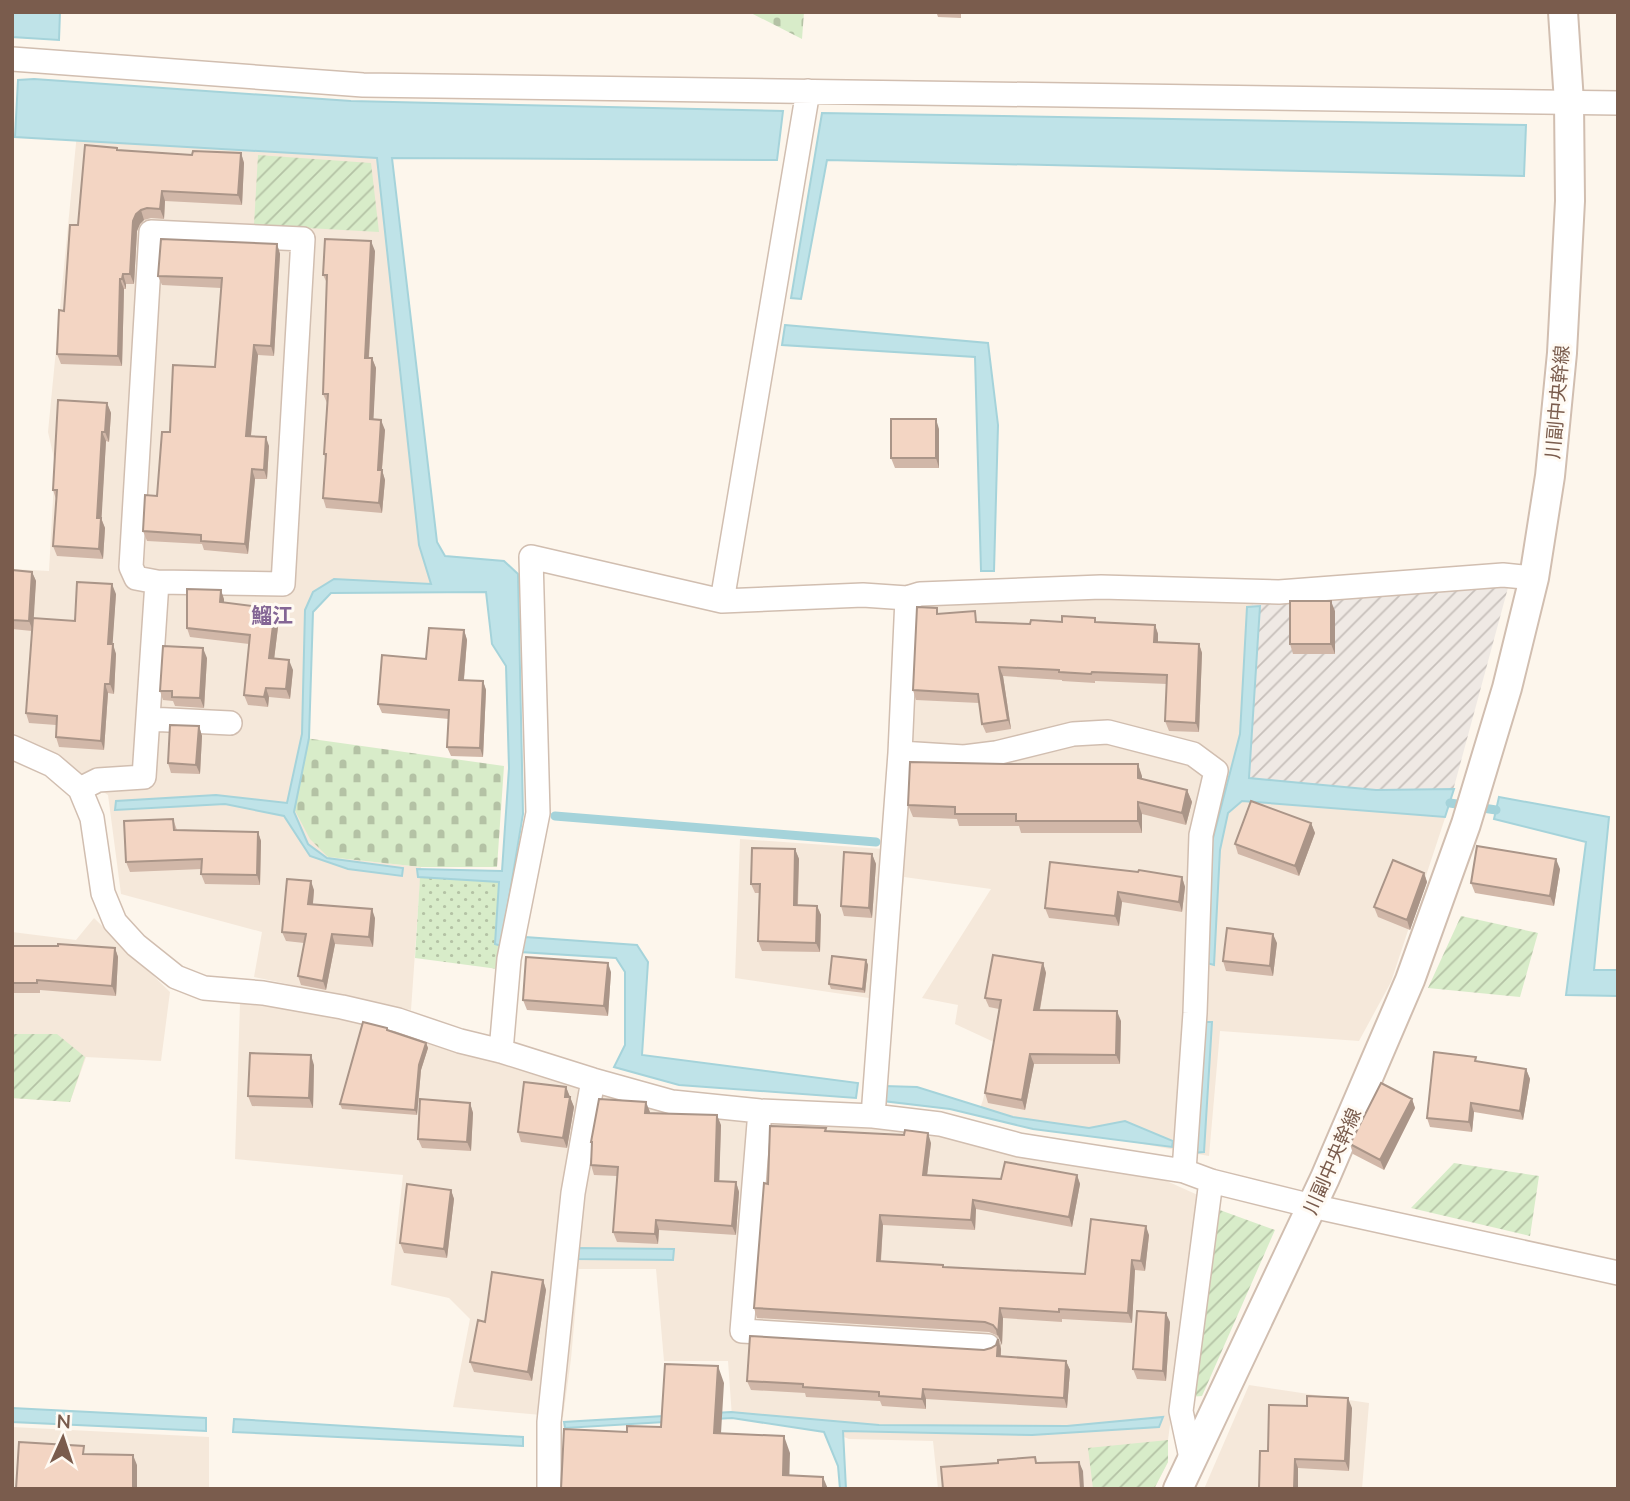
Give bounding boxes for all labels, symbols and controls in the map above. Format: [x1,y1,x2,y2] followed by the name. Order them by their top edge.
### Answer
[1540,344,1574,460] street label: 川副中央幹線
[251,602,293,628] district label: 鰡江
[1298,1104,1366,1218] street label: 川副中央幹線
[28,1403,98,1473] north arrow
[56,1409,72,1433] text: N

